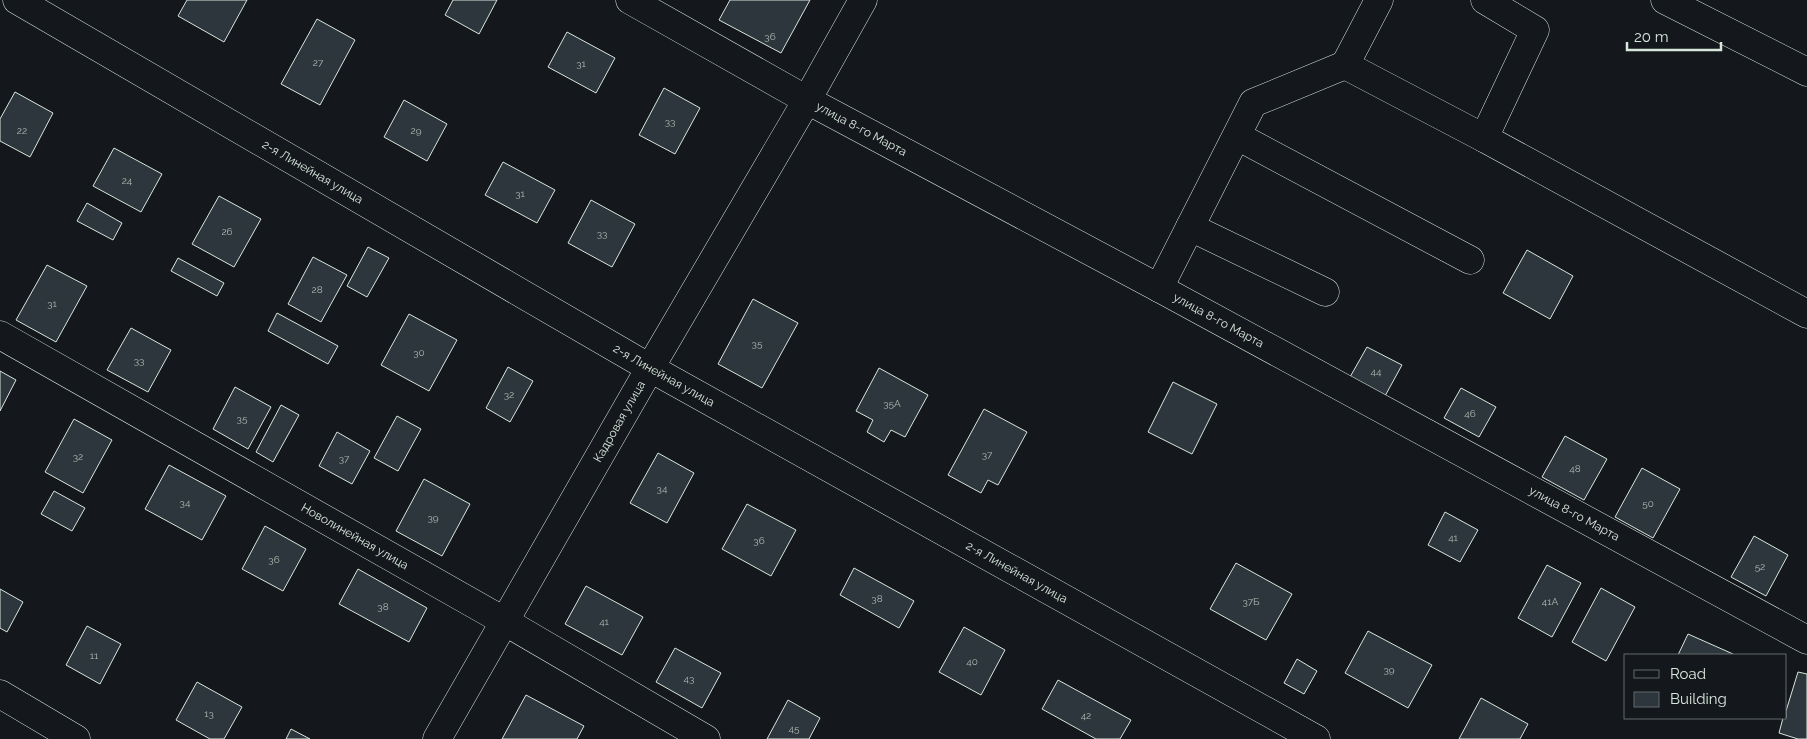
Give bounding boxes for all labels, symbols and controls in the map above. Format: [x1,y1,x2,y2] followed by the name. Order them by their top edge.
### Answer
[1627,20,1721,52] scale bar
[1634,28,1669,46] text: 20 m
[764,31,776,42] house number: 36
[313,57,324,68] house number: 27
[576,58,587,69] house number: 31
[814,99,909,159] street label: улица 8-го Марта
[665,116,675,127] house number: 33
[17,125,27,136] house number: 22
[410,125,422,136] house number: 29
[260,137,366,207] street label: 2-я Линейная улица
[122,175,133,186] house number: 24
[515,188,526,199] house number: 31
[221,226,233,237] house number: 26
[597,228,607,239] house number: 33
[311,284,323,295] house number: 28
[1171,290,1266,351] street label: улица 8-го Марта
[47,298,58,309] house number: 31
[752,338,763,349] house number: 35
[611,341,717,410] street label: 2-я Линейная улица
[413,347,425,358] house number: 30
[134,355,144,366] house number: 33
[1371,366,1382,377] house number: 44
[590,378,648,465] street label: Кадровая улица
[504,389,514,400] house number: 32
[883,398,901,409] house number: 35А
[1464,408,1476,419] house number: 46
[237,413,248,424] house number: 35
[982,449,993,460] house number: 37
[73,451,83,462] house number: 32
[339,453,350,464] house number: 37
[1569,463,1581,474] house number: 48
[657,483,668,494] house number: 34
[1527,483,1622,544] street label: улица 8-го Марта
[180,497,191,508] house number: 34
[1642,498,1654,509] house number: 50
[299,500,411,572] street label: Новолинейная улица
[427,512,439,523] house number: 39
[1448,532,1459,543] house number: 41
[753,535,765,546] house number: 36
[963,538,1070,606] street label: 2-я Линейная улица
[268,554,280,565] house number: 36
[1755,561,1765,572] house number: 52
[871,593,883,604] house number: 38
[1242,596,1260,607] house number: 37Б
[1542,596,1558,607] house number: 41А
[377,601,389,612] house number: 38
[599,616,610,627] house number: 41
[90,650,99,661] house number: 11
[1624,654,1787,719] legend
[966,656,978,667] house number: 40
[1383,664,1395,675] house number: 39
[1670,665,1706,683] text: Road
[684,673,694,684] house number: 43
[1670,690,1727,708] text: Building
[204,708,214,719] house number: 13
[1081,710,1091,721] house number: 42
[789,723,800,734] house number: 45

